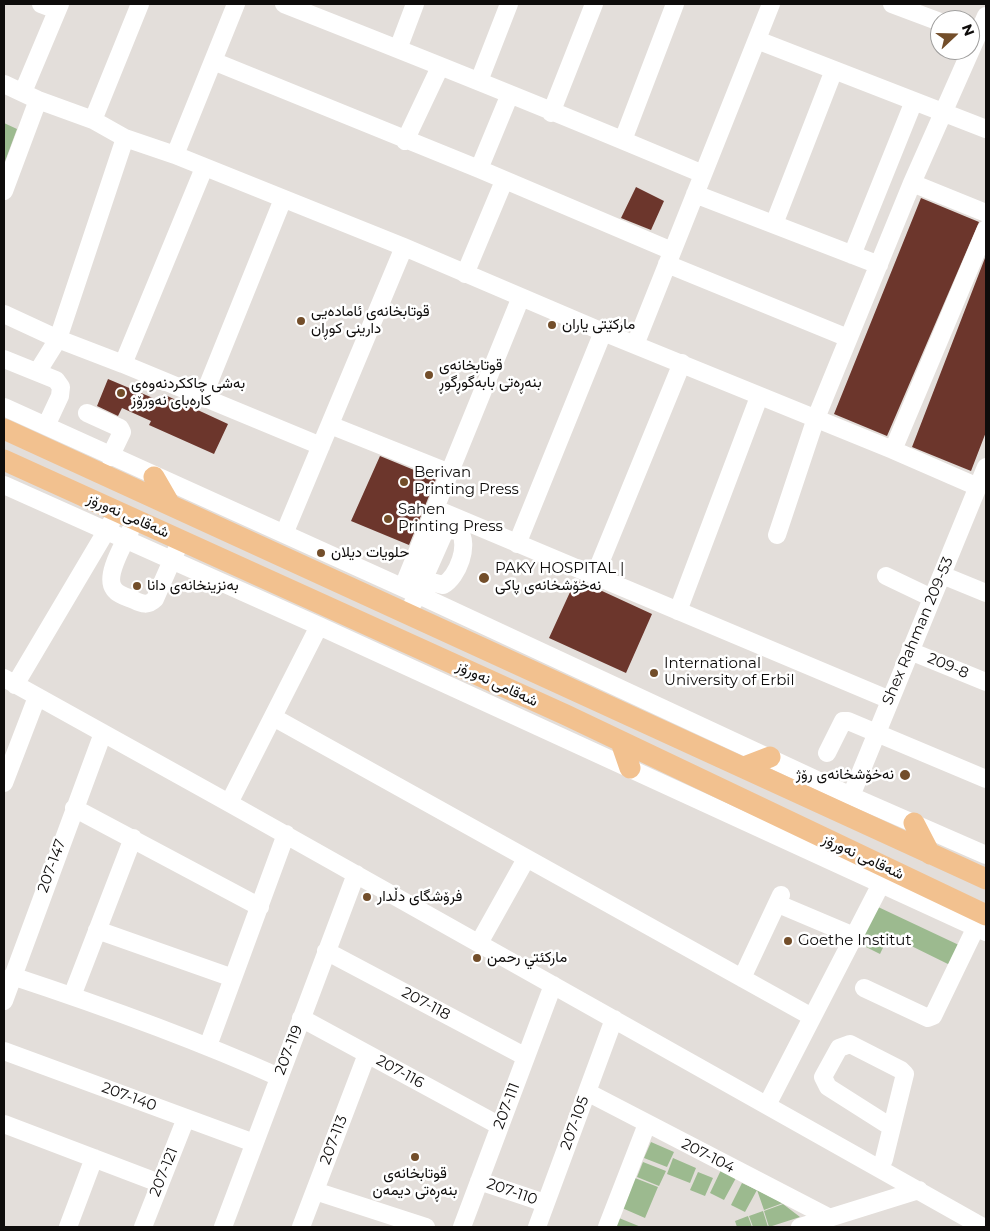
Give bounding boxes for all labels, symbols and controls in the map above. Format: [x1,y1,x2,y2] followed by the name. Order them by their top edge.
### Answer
[930,10,980,60] north arrow
[958,21,978,38] text: N
[311,303,430,338] place label: قوتابخانەی ئامادەیی دارینی کوڕان
[295,315,307,327] marker: قوتابخانەی ئامادەیی دارینی کوڕان
[562,316,635,334] place label: مارکێتی یاران
[546,319,558,331] marker: مارکێتی یاران
[439,357,542,392] place label: قوتابخانەی بنەڕەتی بابەگوڕگوڕ
[423,369,435,381] marker: قوتابخانەی بنەڕەتی بابەگوڕگوڕ
[131,375,245,410] place label: به‌شی چاككردنه‌وه‌ی كاره‌بای نه‌ورۆز
[115,387,127,399] marker: به‌شی چاككردنه‌وه‌ی كاره‌بای نه‌ورۆز
[414,464,519,499] place label: Berivan Printing Press
[398,476,410,488] marker: Berivan Printing Press
[84,490,172,542] street label: شەقامی نەورۆز
[398,501,503,536] place label: Sahen Printing Press
[382,513,394,525] marker: Sahen Printing Press
[331,544,409,562] place label: حلويات ديلان
[315,547,327,559] marker: حلويات ديلان
[879,554,957,708] street label: Shex Rahman 209-53
[495,560,624,595] place label: PAKY HOSPITAL | نەخۆشخانەی پاکی
[477,571,491,585] marker: PAKY HOSPITAL | نەخۆشخانەی پاکی
[147,577,239,595] place label: بەنزینخانەی دانا
[131,580,143,592] marker: بەنزینخانەی دانا
[925,649,971,683] street label: 209-8
[664,655,794,690] place label: International University of Erbil
[453,657,541,711] street label: شەقامی نەورۆز
[648,667,660,679] marker: International University of Erbil
[796,766,894,784] place label: نەخۆشخانەی رۆژ
[898,768,912,782] marker: نەخۆشخانەی رۆژ
[819,830,907,884] street label: شەقامی نەورۆز
[34,837,70,895] street label: 207-147
[377,888,462,906] place label: فرۆشگای دڵدار
[361,891,373,903] marker: فرۆشگای دڵدار
[798,932,912,950] place label: Goethe Institut
[782,935,794,947] marker: Goethe Institut
[487,949,567,967] place label: ماركئتي رحمن
[471,952,483,964] marker: ماركئتي رحمن
[399,984,453,1024] street label: 207-118
[271,1023,307,1077] street label: 207-119
[373,1052,427,1092] street label: 207-116
[99,1079,159,1115] street label: 207-140
[490,1080,524,1132] street label: 207-111
[557,1094,593,1152] street label: 207-105
[316,1113,352,1167] street label: 207-113
[678,1135,738,1177] street label: 207-104
[146,1145,182,1199] street label: 207-121
[409,1151,421,1163] marker: قوتابخانەی بنەڕەتی دیمەن
[373,1165,457,1200] place label: قوتابخانەی بنەڕەتی دیمەن
[484,1175,540,1209] street label: 207-110

